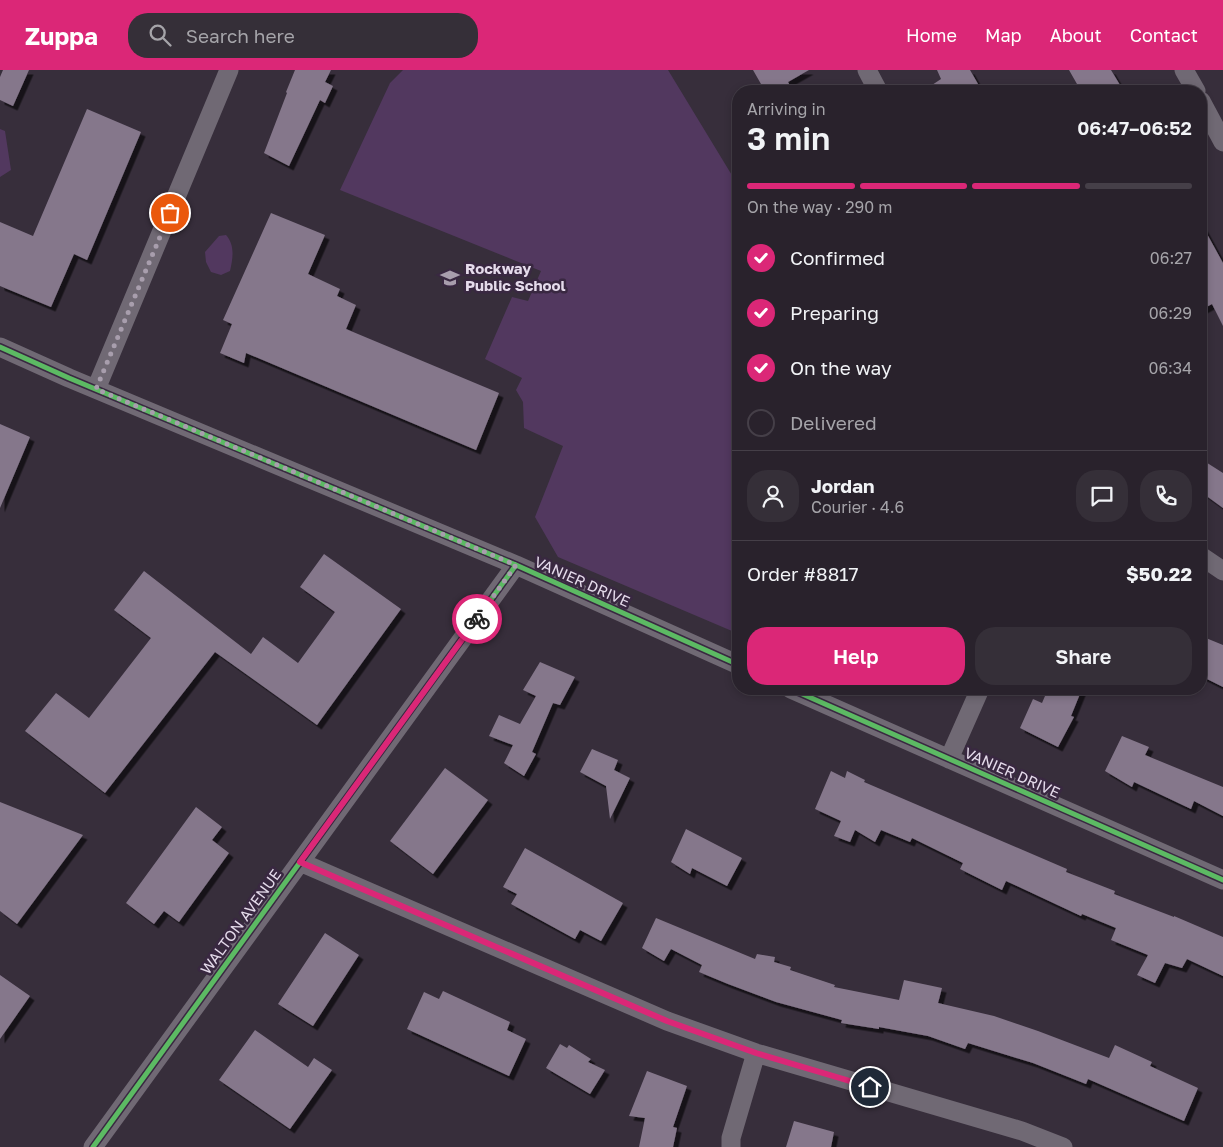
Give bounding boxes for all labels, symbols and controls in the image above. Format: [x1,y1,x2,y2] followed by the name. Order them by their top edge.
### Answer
[128,13,478,58] search box
[25,21,98,50] text: Zuppa
[146,21,174,49] icon: search
[186,24,295,47] text: Search here
[906,24,957,46] text: Home
[985,24,1022,46] text: Map
[1050,24,1102,46] text: About
[1130,24,1198,46] text: Contact
[747,99,826,119] text: Arriving in
[1077,116,1192,139] text: 06:47–06:52
[747,119,830,157] text: 3 min
[149,192,191,234] pin
[747,197,892,217] text: On the way · 290 m
[156,199,184,227] icon: bag
[747,244,775,272] icon: check
[790,246,885,269] text: Confirmed
[1150,248,1192,268] text: 06:27
[465,259,566,294] place label: Rockway Public School
[439,267,461,289] school or university icon: Rockway Public School
[747,299,775,327] icon: check
[790,301,879,324] text: Preparing
[1149,303,1192,323] text: 06:29
[747,354,775,382] icon: check
[790,356,892,379] text: On the way
[1148,358,1192,378] text: 06:34
[790,411,877,434] text: Delivered
[747,470,799,522] button: person
[1076,470,1128,522] button: chat
[1140,470,1192,522] button: phone
[811,474,875,497] text: Jordan
[811,497,904,517] text: Courier · 4.6
[532,552,633,610] street label: VANIER DRIVE
[747,562,859,585] text: Order #8817
[1126,562,1192,585] text: $50.22
[452,594,502,644] courier
[463,605,491,633] icon: bike
[747,627,965,685] button: Help
[975,627,1192,685] button: Share
[962,743,1063,801] street label: VANIER DRIVE
[196,865,284,977] street label: WALTON AVENUE
[849,1066,891,1108] pin
[856,1073,884,1101] icon: home

